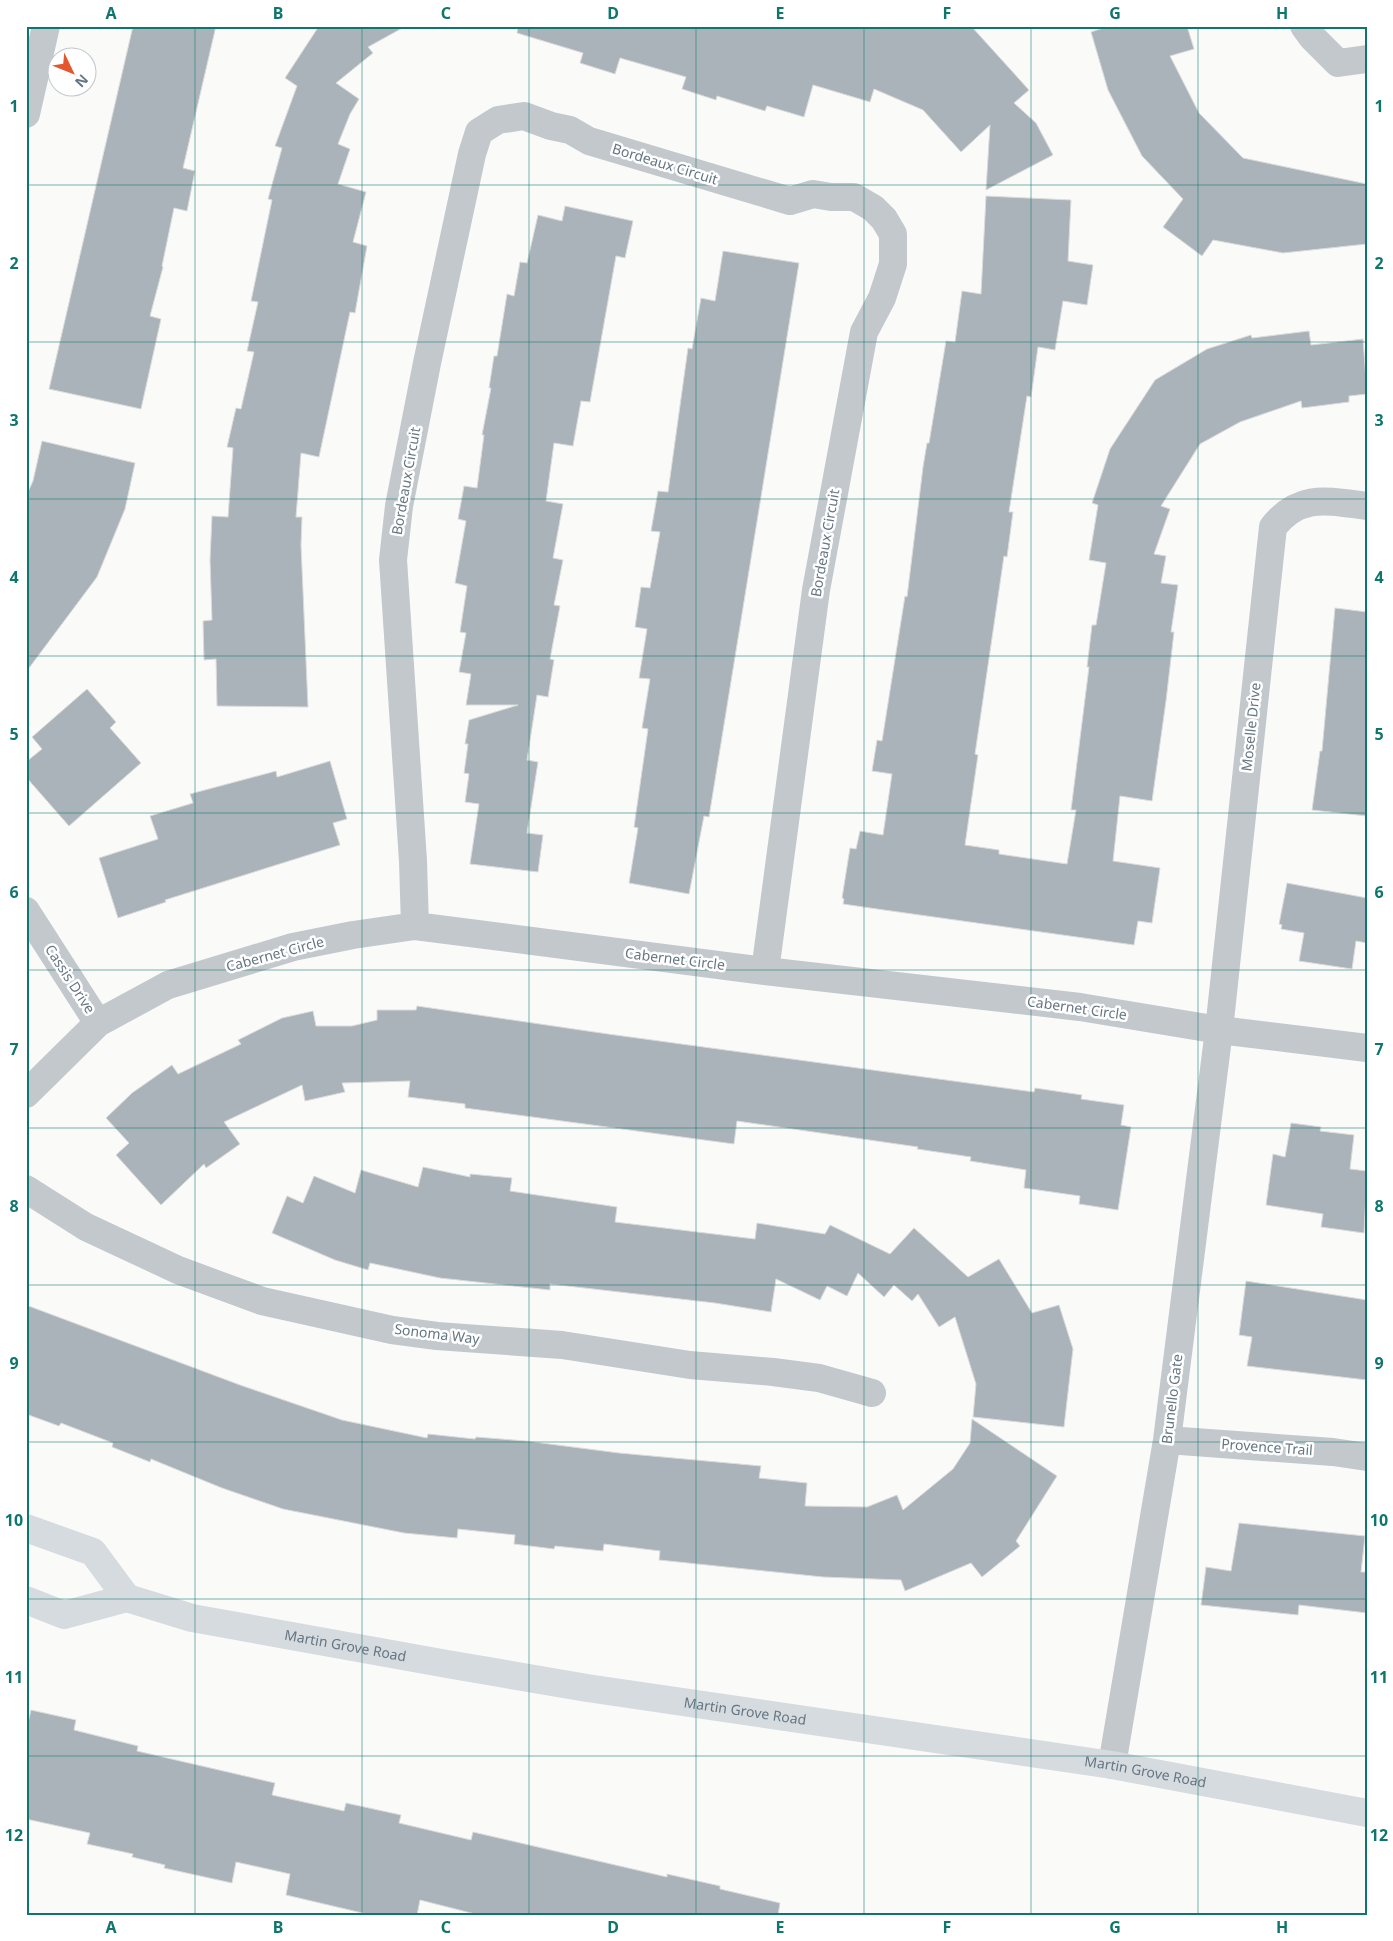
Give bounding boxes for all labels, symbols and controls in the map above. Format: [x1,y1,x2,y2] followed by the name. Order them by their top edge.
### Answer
[105,2,117,24] text: A
[273,2,283,24] text: B
[441,2,451,24] text: C
[607,2,619,24] text: D
[776,2,785,24] text: E
[943,2,951,24] text: F
[1109,2,1121,24] text: G
[1276,2,1288,24] text: H
[48,48,98,98] north arrow
[71,71,93,92] text: N
[9,95,19,117] text: 1
[1374,95,1384,117] text: 1
[610,138,720,189] street label: Bordeaux Circuit
[9,252,19,274] text: 2
[1374,252,1384,274] text: 2
[9,409,19,431] text: 3
[1374,409,1384,431] text: 3
[387,426,424,536] street label: Bordeaux Circuit
[806,488,843,598] street label: Bordeaux Circuit
[9,566,19,588] text: 4
[1374,566,1384,588] text: 4
[1236,682,1265,772] street label: Moselle Drive
[9,723,19,745] text: 5
[1374,723,1384,745] text: 5
[9,881,19,903] text: 6
[1374,881,1384,903] text: 6
[224,931,326,976] street label: Cabernet Circle
[41,941,100,1017] street label: Cassis Drive
[624,943,726,974] street label: Cabernet Circle
[1026,991,1128,1024] street label: Cabernet Circle
[9,1038,19,1060] text: 7
[1374,1038,1384,1060] text: 7
[9,1195,19,1217] text: 8
[1374,1195,1384,1217] text: 8
[393,1319,482,1348] street label: Sonoma Way
[9,1352,19,1374] text: 9
[1374,1352,1384,1374] text: 9
[1157,1353,1186,1445] street label: Brunello Gate
[1221,1434,1313,1459] street label: Provence Trail
[5,1509,23,1531] text: 10
[1370,1509,1388,1531] text: 10
[283,1625,408,1666] street label: Martin Grove Road
[5,1666,23,1688] text: 11
[1370,1666,1388,1688] text: 11
[683,1692,808,1729] street label: Martin Grove Road
[1083,1751,1208,1792] street label: Martin Grove Road
[5,1824,23,1846] text: 12
[1370,1824,1388,1846] text: 12
[105,1916,117,1938] text: A
[273,1916,283,1938] text: B
[441,1916,451,1938] text: C
[607,1916,619,1938] text: D
[776,1916,785,1938] text: E
[943,1916,951,1938] text: F
[1109,1916,1121,1938] text: G
[1276,1916,1288,1938] text: H

